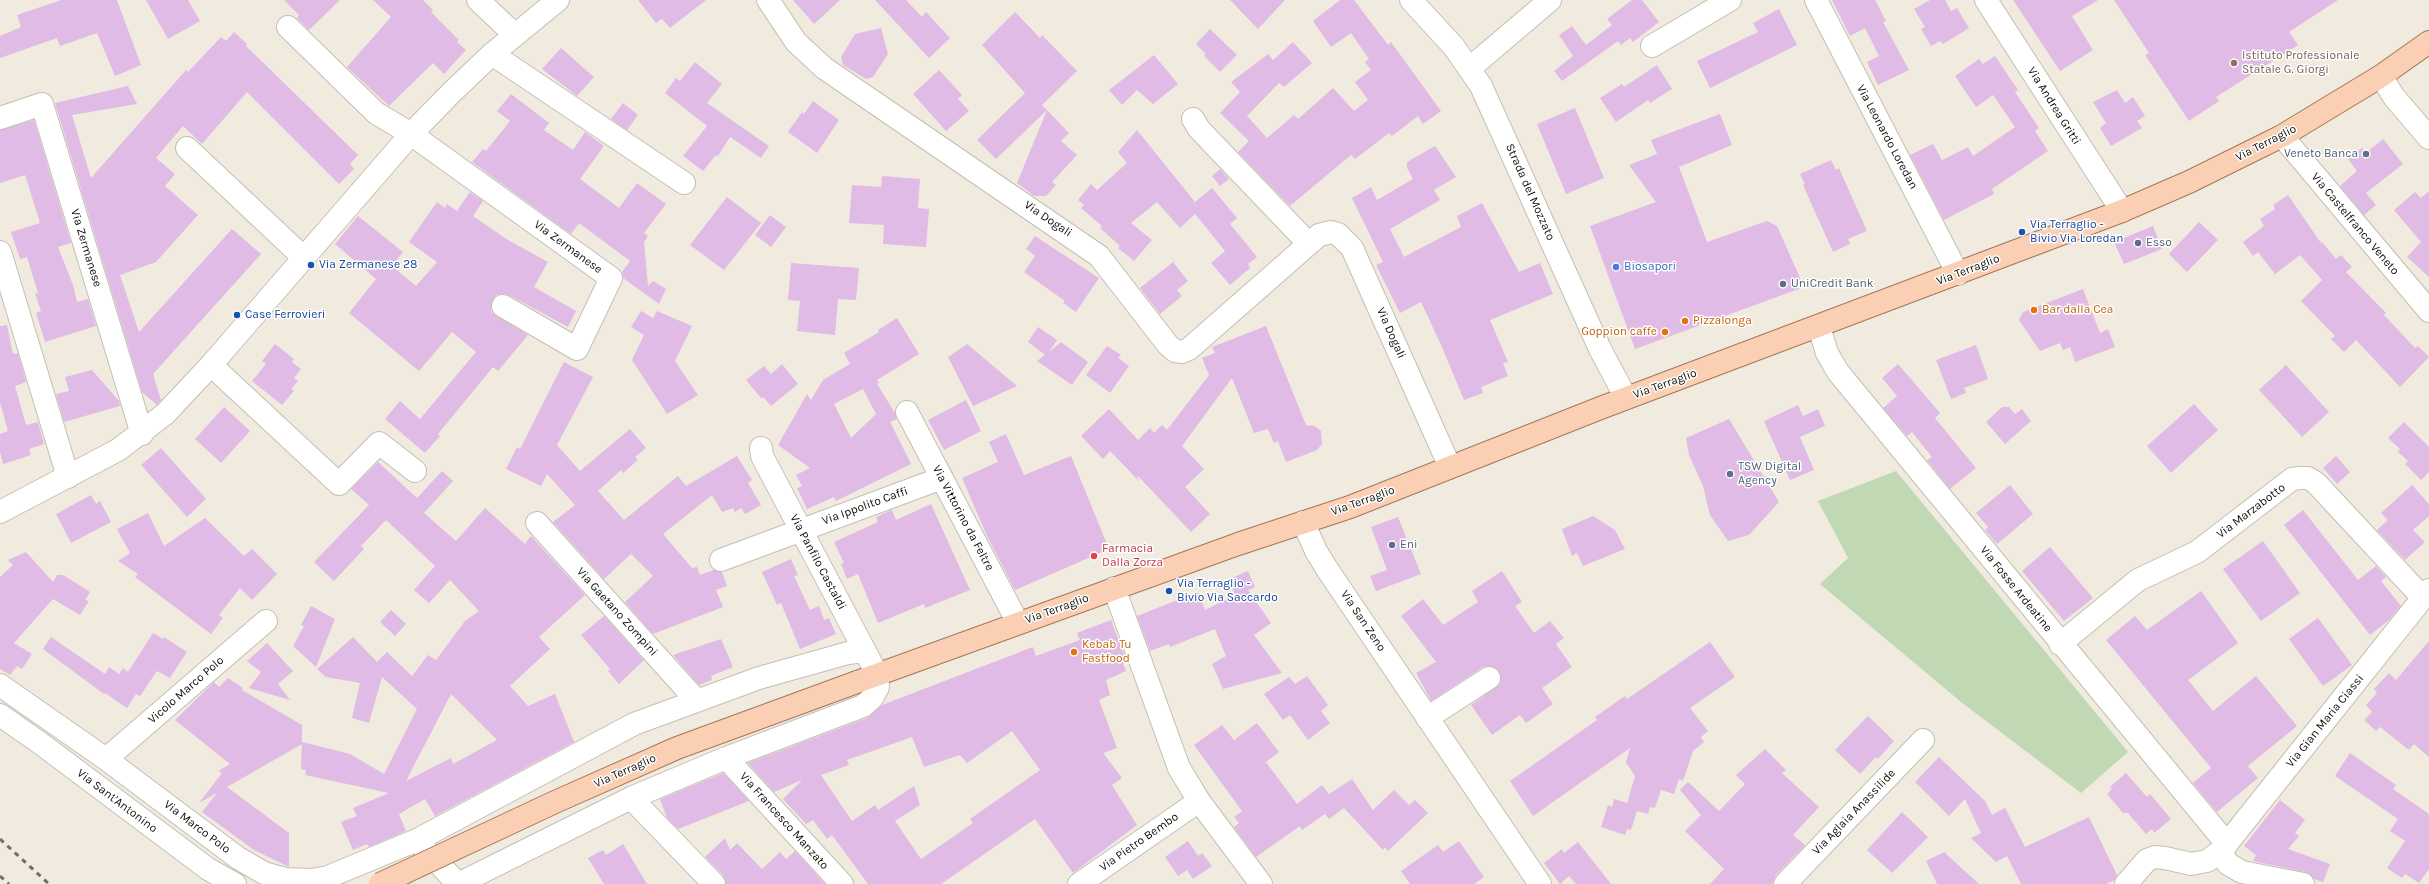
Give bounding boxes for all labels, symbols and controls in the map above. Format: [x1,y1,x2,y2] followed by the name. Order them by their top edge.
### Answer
[2242,49,2359,77] place label: Istituto Professionale Statale G. Giorgi
[2229,58,2239,68] marker: Istituto Professionale Statale G. Giorgi
[2024,64,2084,148] street label: Via Andrea Gritti
[1853,82,1921,192] street label: Via Leonardo Loredan
[2233,121,2299,165] street label: Via Terraglio
[1502,141,1558,243] street label: Strada del Mozzato
[2284,147,2358,161] place label: Veneto Banca
[2361,149,2371,159] marker: Veneto Banca
[2308,170,2402,278] street label: Via Castelfranco Veneto
[1021,198,1075,240] street label: Via Dogali
[67,207,105,289] street label: Via Zermanese
[531,217,605,277] street label: Via Zermanese
[2030,218,2123,246] place label: Via Terraglio - Bivio Via Loredan
[2017,227,2027,237] marker: Via Terraglio - Bivio Via Loredan
[2146,236,2172,250] place label: Esso
[2133,238,2143,248] marker: Esso
[1934,251,2002,289] street label: Via Terraglio
[319,258,417,272] place label: Via Zermanese 28
[306,260,316,270] marker: Via Zermanese 28
[1624,260,1676,274] place label: Biosapori
[1611,262,1621,272] marker: Biosapori
[1791,277,1874,291] place label: UniCredit Bank
[1778,279,1788,289] marker: UniCredit Bank
[2042,303,2113,317] place label: Bar dalla Cea
[1373,305,1409,361] street label: Via Dogali
[2029,305,2039,315] marker: Bar dalla Cea
[245,308,325,322] place label: Case Ferrovieri
[232,310,242,320] marker: Case Ferrovieri
[1693,314,1752,328] place label: Pizzalonga
[1680,316,1690,326] marker: Pizzalonga
[1581,325,1657,339] place label: Goppion caffe
[1660,327,1670,337] marker: Goppion caffe
[1631,366,1699,402] street label: Via Terraglio
[1738,460,1801,488] place label: TSW Digital Agency
[929,463,997,573] street label: Via Vittorino da Feltre
[1725,469,1735,479] marker: TSW Digital Agency
[2214,480,2288,542] street label: Via Marzabotto
[1329,483,1397,519] street label: Via Terraglio
[820,484,910,528] street label: Via Ippolito Caffi
[787,512,849,612] street label: Via Panfilo Castaldi
[1400,538,1418,552] place label: Eni
[1387,540,1397,550] marker: Eni
[1102,542,1163,570] place label: Farmacia Dalla Zorza
[1977,543,2055,635] street label: Via Fosse Ardeatine
[1089,551,1099,561] marker: Farmacia Dalla Zorza
[573,565,661,659] street label: Via Gaetano Zompini
[1177,577,1278,605] place label: Via Terraglio - Bivio Via Saccardo
[1164,586,1174,596] marker: Via Terraglio - Bivio Via Saccardo
[1337,588,1389,654] street label: Via San Zeno
[1023,591,1091,627] street label: Via Terraglio
[1082,638,1132,666] place label: Kebab Tu Fastfood
[1069,647,1079,657] marker: Kebab Tu Fastfood
[145,653,227,727] street label: Vicolo Marco Polo
[2283,672,2367,770] street label: Via Gian Maria Ciassi
[592,751,658,791] street label: Via Terraglio
[74,766,160,836] street label: Via Sant'Antonino
[1809,766,1899,858] street label: Via Aglaia Anassilide
[737,769,831,873] street label: Via Francesco Manzato
[161,797,233,857] street label: Via Marco Polo
[1097,809,1181,875] street label: Via Pietro Bembo

